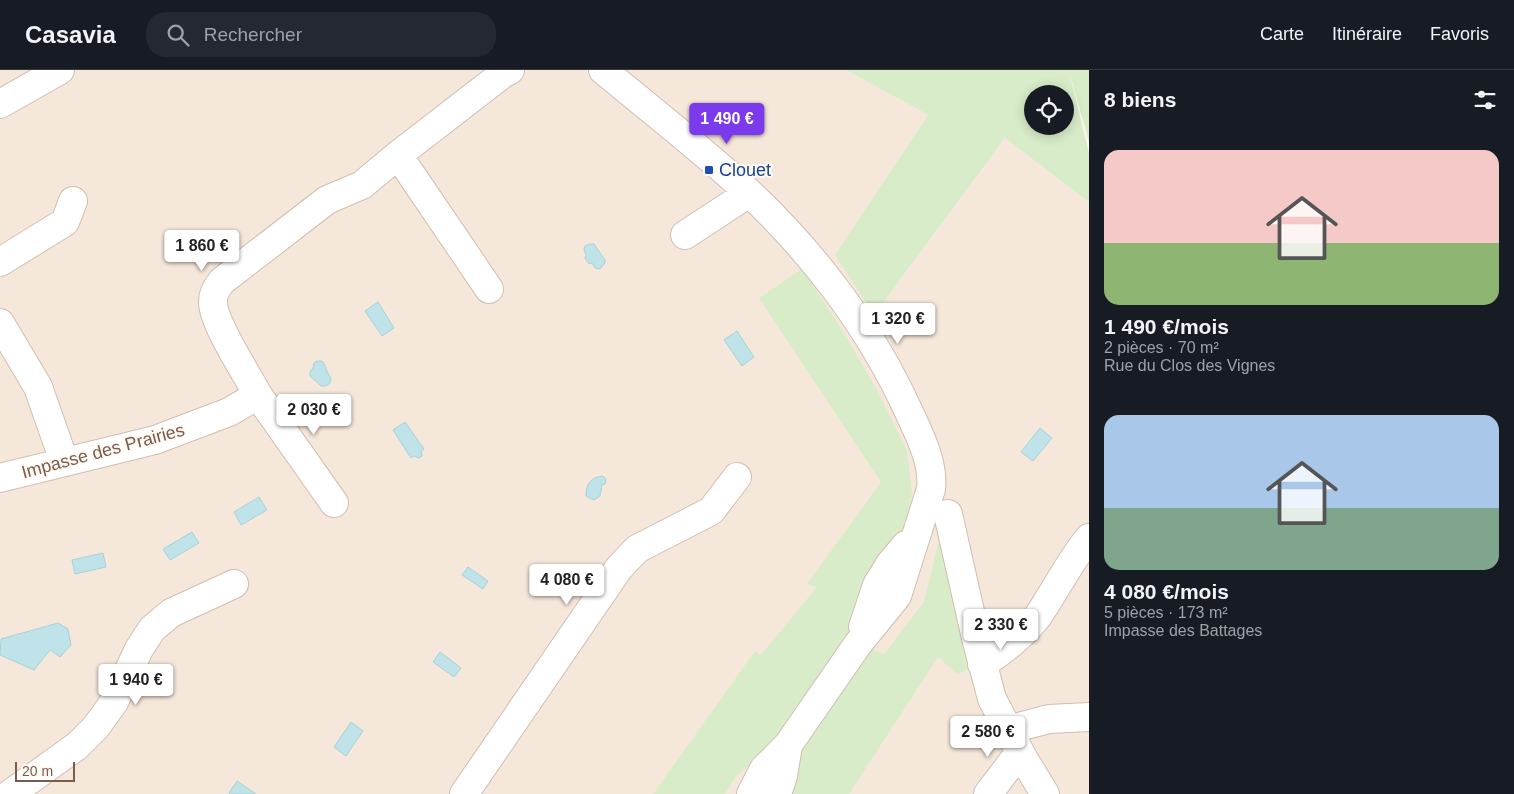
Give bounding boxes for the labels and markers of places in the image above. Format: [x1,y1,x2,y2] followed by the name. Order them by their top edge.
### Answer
[681,102,773,145] pin: 1 490 €
[719,160,771,180] place label: Clouet
[703,164,715,176] marker: Clouet
[156,230,248,272] pin: 1 860 €
[852,302,944,345] pin: 1 320 €
[268,394,360,436] pin: 2 030 €
[521,564,613,606] pin: 4 080 €
[955,608,1047,651] pin: 2 330 €
[90,664,182,706] pin: 1 940 €
[942,716,1034,758] pin: 2 580 €

